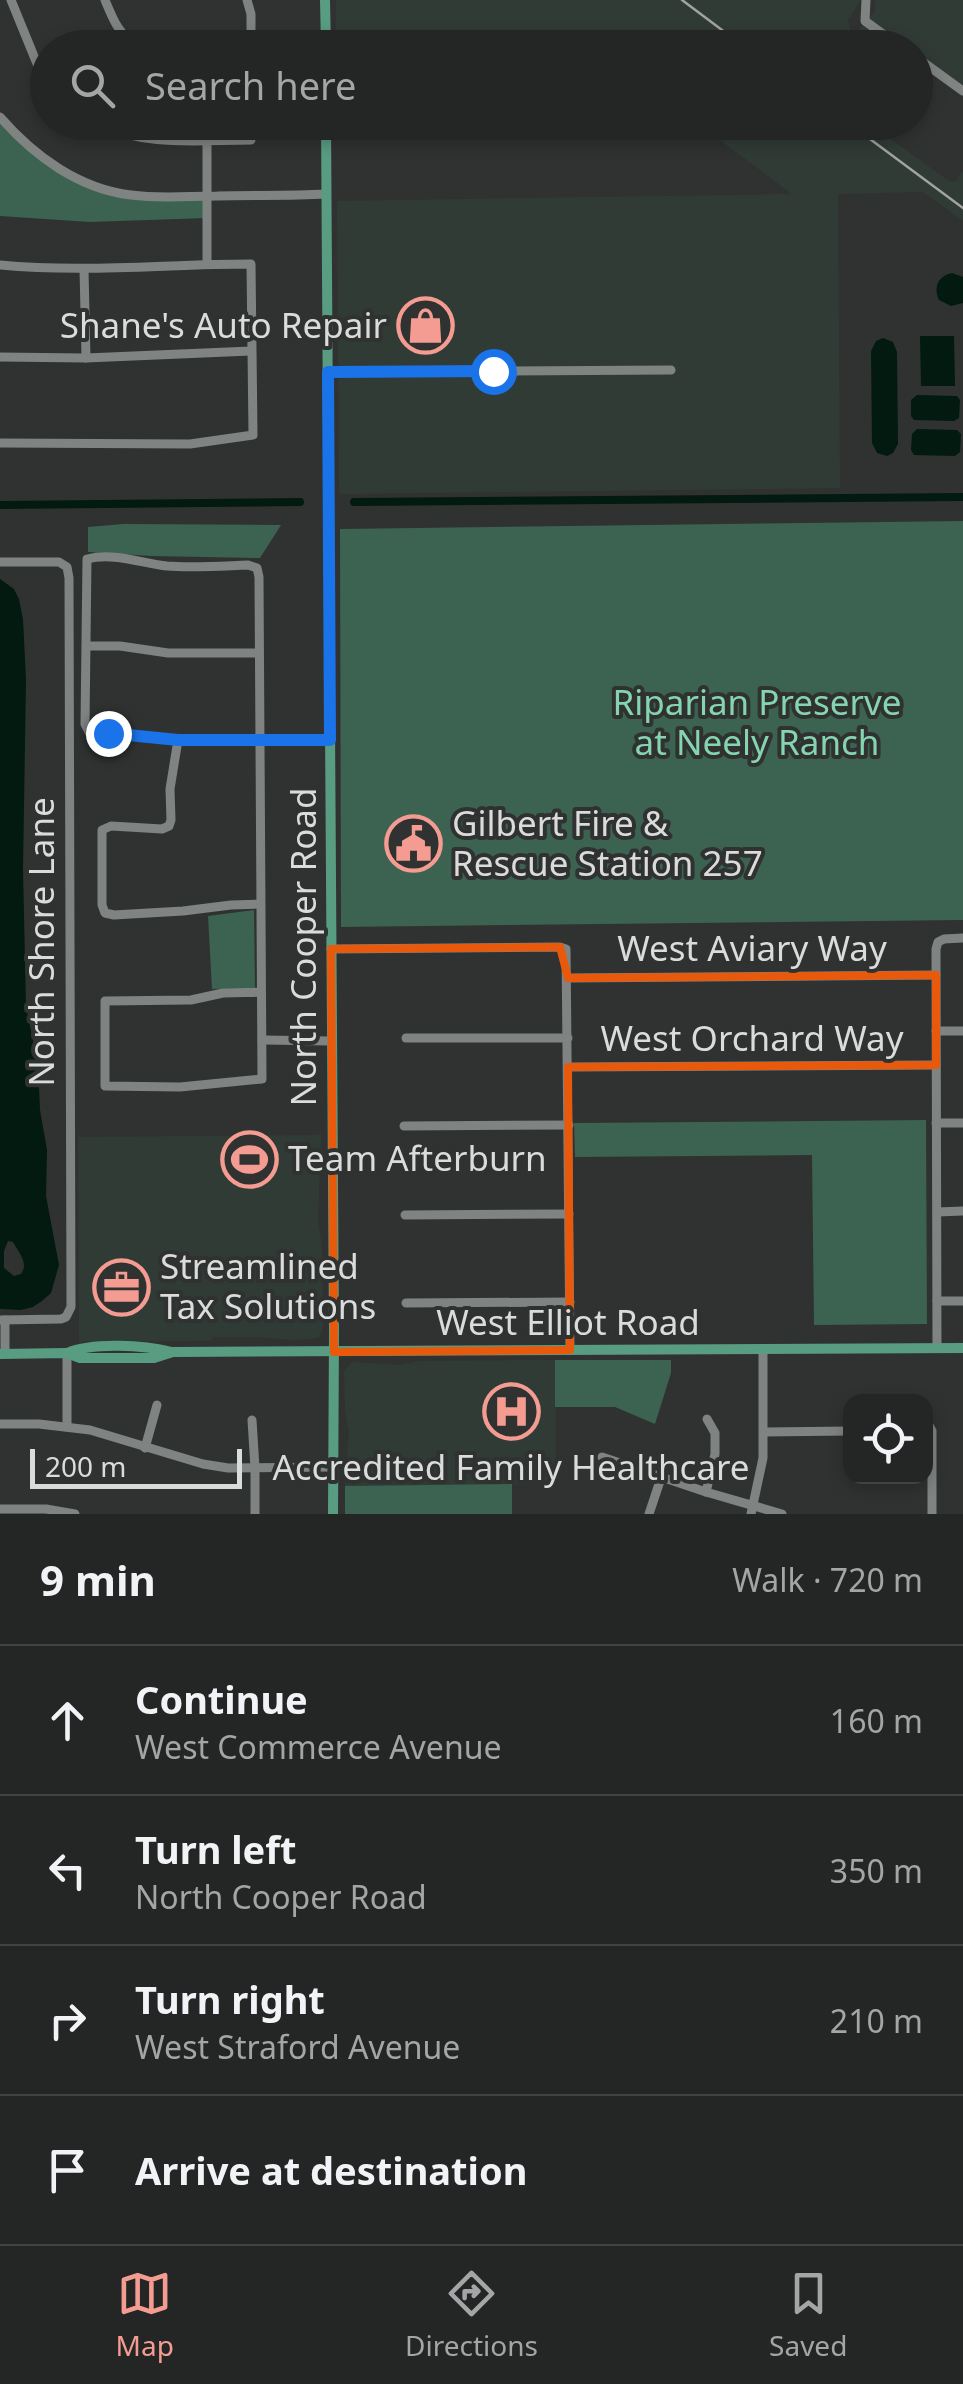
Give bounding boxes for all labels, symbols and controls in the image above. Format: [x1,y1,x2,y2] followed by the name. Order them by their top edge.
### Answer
[30,30,933,140] search box
[65,58,120,113] icon: search
[145,59,356,111] text: Search here
[396,296,456,356] shop icon: Shane's Auto Repair
[60,301,387,348] place label: Shane's Auto Repair
[471,349,517,395] route start
[613,678,901,765] park label: Riparian Preserve at Neely Ranch
[86,711,132,757] route end
[279,788,326,1107] street label: North Cooper Road
[17,797,64,1087] street label: North Shore Lane
[452,799,763,886] place label: Gilbert Fire & Rescue Station 257
[383,814,443,874] public building icon: Gilbert Fire & Rescue Station 257
[617,924,887,971] street label: West Aviary Way
[601,1014,904,1061] street label: West Orchard Way
[219,1129,279,1189] sports icon: Team Afterburn
[288,1134,547,1181] place label: Team Afterburn
[160,1242,376,1329] place label: Streamlined Tax Solutions
[91,1257,151,1317] office icon: Streamlined Tax Solutions
[436,1298,700,1345] street label: West Elliot Road
[481,1382,541,1442] hospital icon: Accredited Family Healthcare
[843,1394,933,1484] map controls
[843,1394,933,1484] button: locate
[272,1443,750,1490] place label: Accredited Family Healthcare
[30,1444,242,1488] scale bar
[45,1447,127,1485] text: 200 m
[40,1551,156,1608] text: 9 min
[732,1558,923,1601] text: Walk · 720 m
[135,1673,308,1725] text: Continue
[40,1693,95,1748] icon: ahead
[830,1699,923,1742] text: 160 m
[135,1725,502,1768] text: West Commerce Avenue
[135,1823,297,1875] text: Turn left
[40,1843,95,1898] icon: left
[830,1849,923,1892] text: 350 m
[135,1875,427,1918] text: North Cooper Road
[135,1973,325,2025] text: Turn right
[40,1993,95,2048] icon: right
[830,1999,923,2042] text: 210 m
[135,2025,460,2068] text: West Straford Avenue
[40,2143,95,2198] icon: arrive
[135,2144,527,2196] text: Arrive at destination
[116,2266,174,2364] tab: Map
[405,2266,538,2364] tab: Directions
[769,2266,847,2364] tab: Saved

